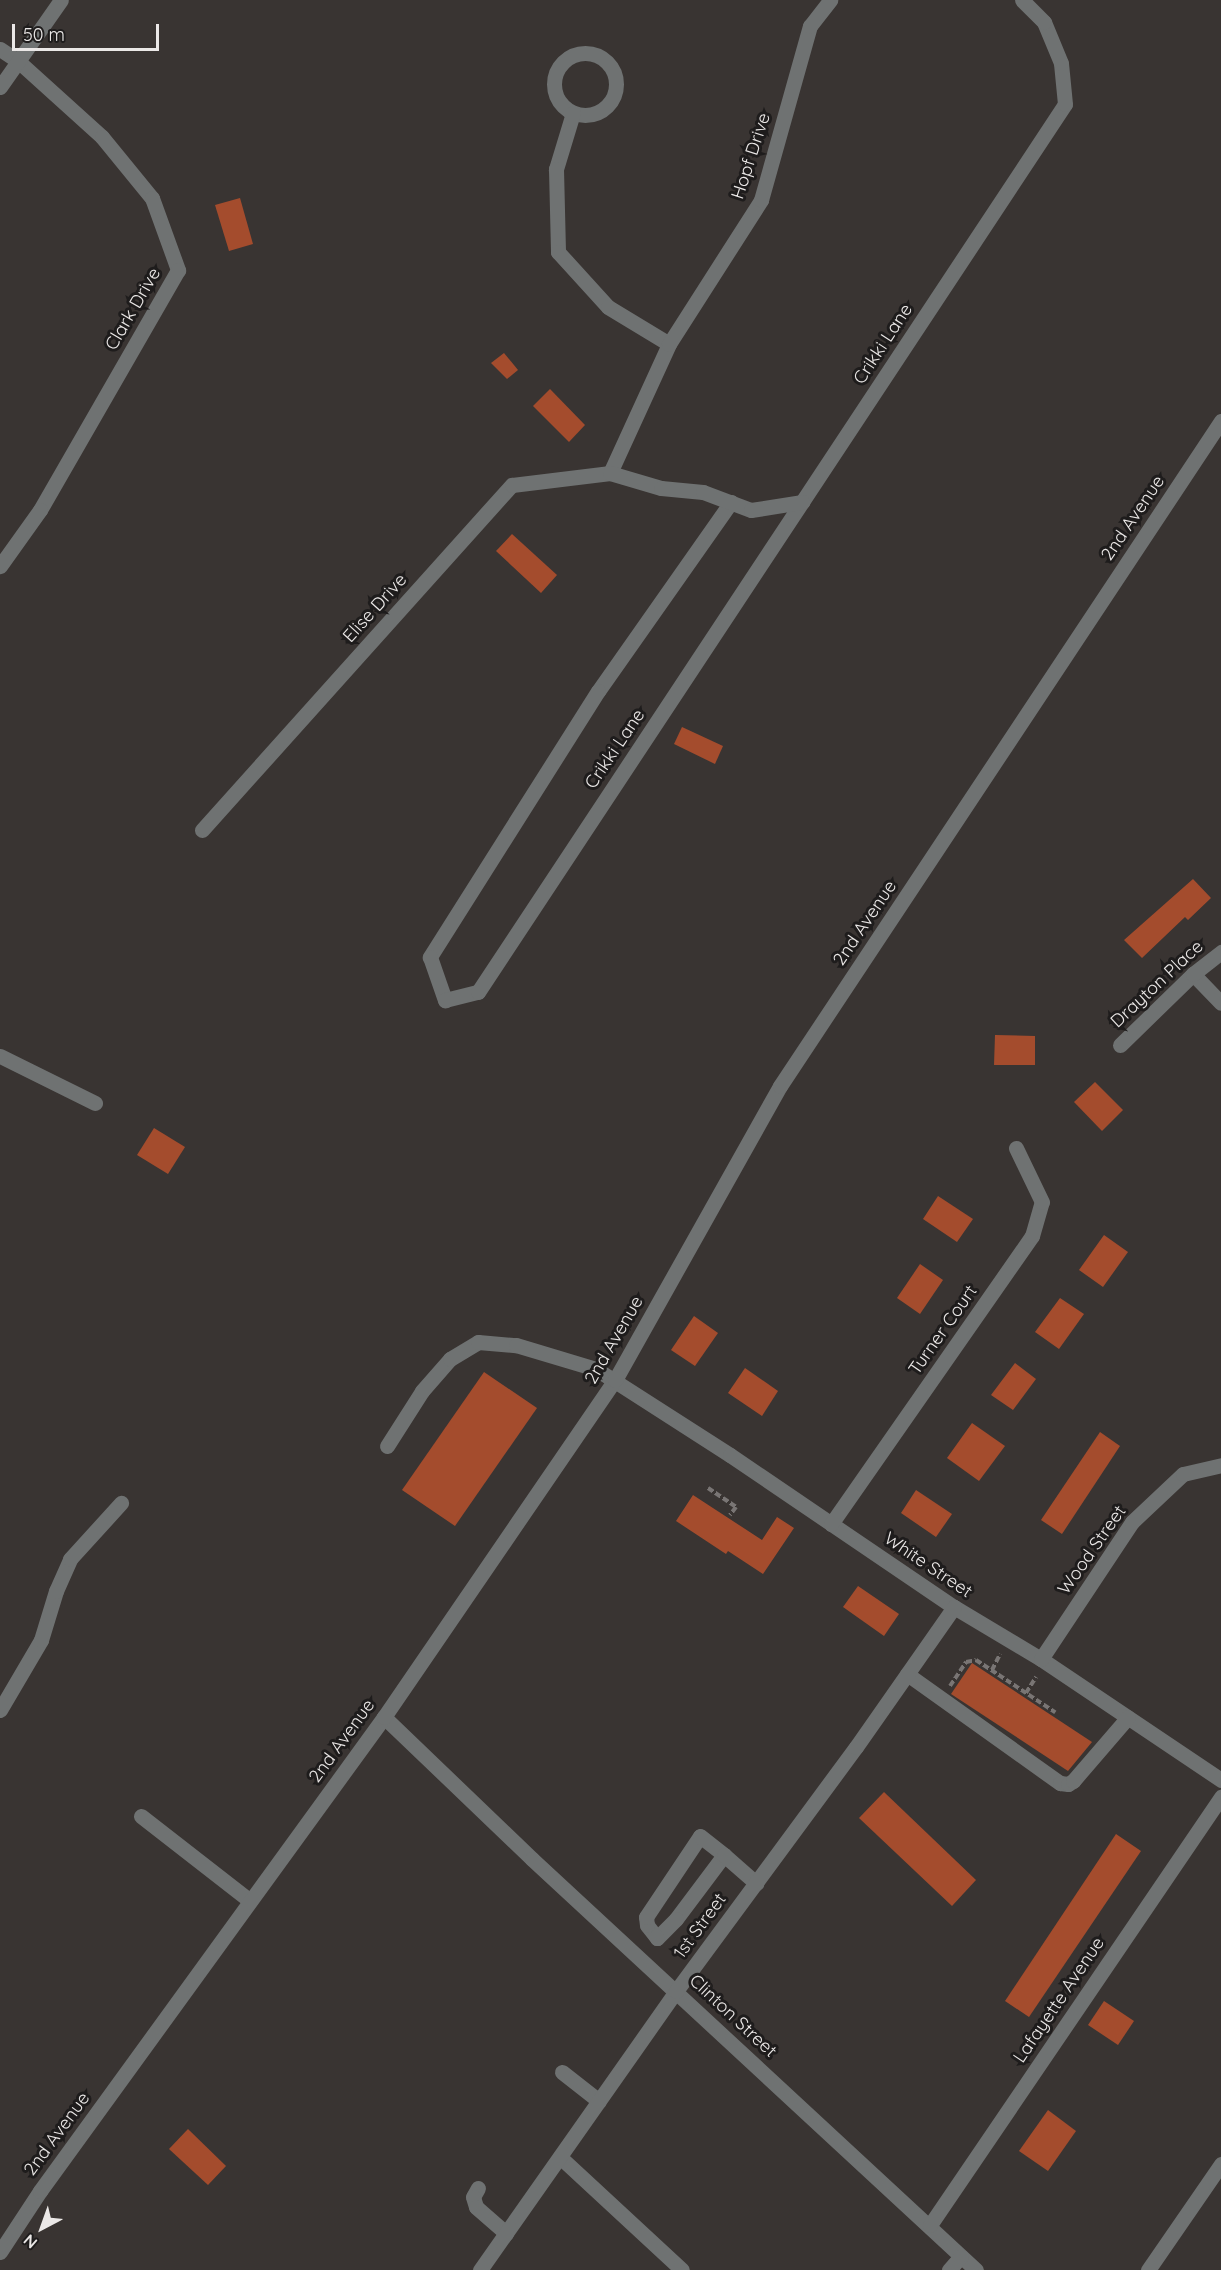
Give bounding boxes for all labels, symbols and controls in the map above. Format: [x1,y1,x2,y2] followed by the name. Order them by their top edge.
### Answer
[15,12,162,50] scale bar
[23,23,65,46] text: 50 m
[727,110,775,202] street label: Hopf Drive
[101,264,165,354] street label: Clark Drive
[849,300,917,388] street label: Crikki Lane
[1097,471,1169,565] street label: 2nd Avenue
[339,569,411,647] street label: Elise Drive
[580,705,650,793] street label: Crikki Lane
[829,876,901,970] street label: 2nd Avenue
[1106,936,1208,1032] street label: Drayton Place
[904,1281,982,1379] street label: Turner Court
[580,1292,648,1388] street label: 2nd Avenue
[1053,1501,1131,1599] street label: Wood Street
[880,1528,976,1602] street label: White Street
[305,1695,379,1787] street label: 2nd Avenue
[669,1889,731,1963] street label: 1st Street
[1009,1933,1109,2067] street label: Lafayette Avenue
[685,1970,781,2062] street label: Clinton Street
[20,2088,94,2180] street label: 2nd Avenue
[12,2198,72,2258] north arrow
[19,2230,41,2253] text: N

